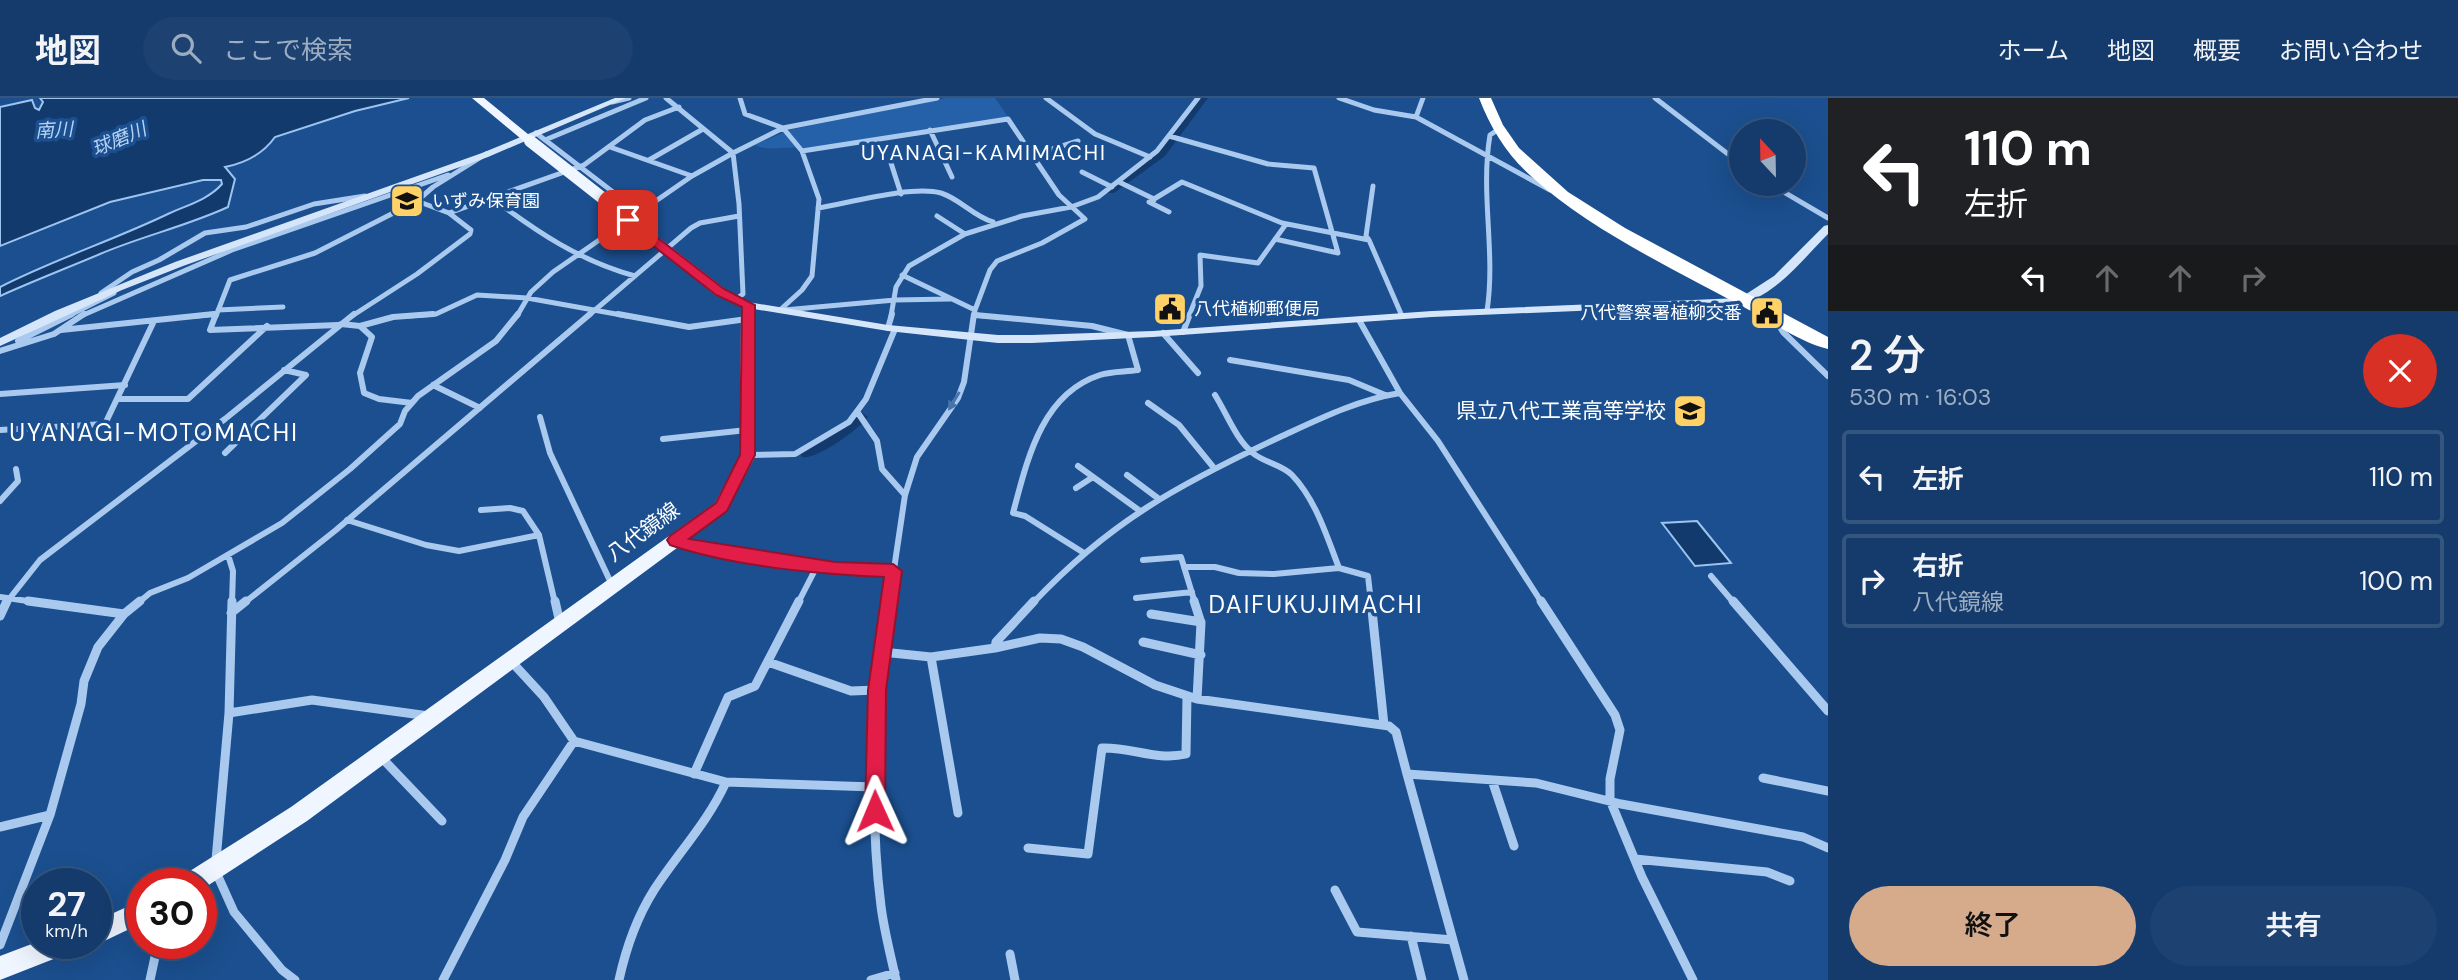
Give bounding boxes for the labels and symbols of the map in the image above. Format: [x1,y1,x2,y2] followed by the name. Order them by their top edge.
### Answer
[34,116,76,143] water label: 南川
[88,116,152,162] water label: 球磨川
[1729,119,1806,196] north arrow
[861,139,1107,167] district label: UYANAGI-KAMIMACHI
[388,182,426,220] school or university icon: いずみ保育園
[432,189,540,213] place label: いずみ保育園
[598,190,658,250] pin
[1151,290,1189,328] public building icon: 八代植柳郵便局
[1748,294,1786,332] public building icon: 八代警察署植柳交番
[1194,297,1320,321] place label: 八代植柳郵便局
[1580,301,1742,325] place label: 八代警察署植柳交番
[948,392,961,411] one-way arrow
[1671,392,1709,430] school or university icon: 県立八代工業高等学校
[1456,397,1666,425] place label: 県立八代工業高等学校
[9,417,299,448] district label: UYANAGI-MOTOMACHI
[601,496,685,568] street label: 八代鏡線
[1208,589,1424,620] district label: DAIFUKUJIMACHI
[838,774,912,848] position arrow
[126,868,217,959] speed limit sign: 30

